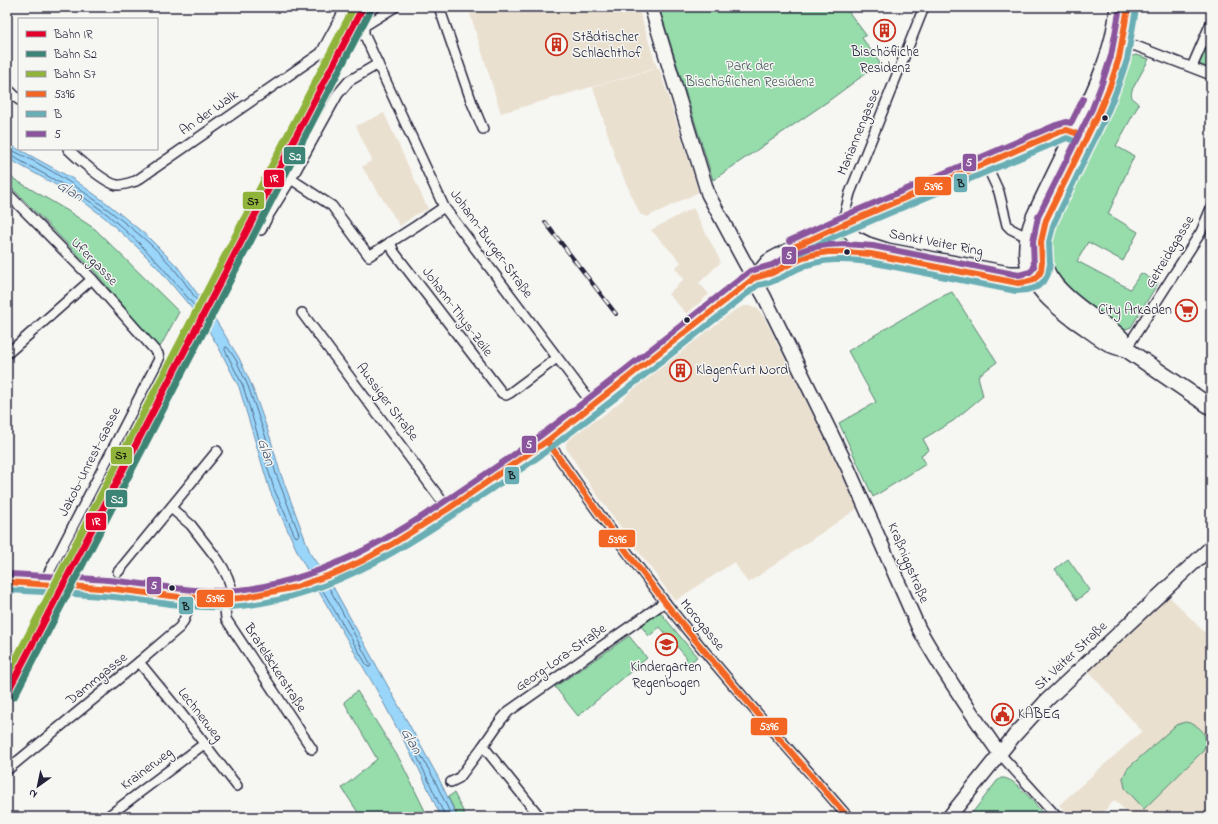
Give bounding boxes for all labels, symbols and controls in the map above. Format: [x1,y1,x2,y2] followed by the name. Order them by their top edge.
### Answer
[872,17,898,43] building icon: Bischöfliche Residenz
[18,18,158,150] legend
[53,26,93,44] text: Bahn IR
[572,27,642,64] place label: Städtischer Schlachthof
[543,32,569,58] building icon: Städtischer Schlachthof
[850,42,920,79] place label: Bischöfliche Residenz
[53,46,97,64] text: Bahn S2
[685,56,815,93] park label: Park der Bischöflichen Residenz
[53,66,96,84] text: Bahn S7
[175,84,244,141] street label: An der Walk
[832,85,887,179] street label: Mariannengasse
[54,86,75,104] text: 5396
[53,106,62,124] text: B
[1100,113,1110,123] unlabelled marker
[54,126,61,144] text: 5
[283,146,306,165] line badge: S2
[289,149,302,165] text: S2
[962,153,977,172] line badge: 5
[966,155,973,171] text: 5
[263,169,285,188] line badge: IR
[270,171,279,187] text: IR
[953,173,968,193] line badge: B
[53,174,88,208] water label: Glan
[914,176,952,196] line badge: 5396
[956,176,965,192] text: B
[924,179,943,195] text: 5396
[443,185,538,304] street label: Johann-Burger-Straße
[242,191,265,210] line badge: S7
[247,194,259,210] text: S7
[1140,211,1201,293] street label: Getreidegasse
[887,224,985,263] street label: Sankt Veiter Ring
[65,233,123,292] street label: Ufergasse
[781,246,797,265] line badge: 5
[842,247,852,257] unlabelled marker
[786,248,793,264] text: 5
[416,263,498,362] street label: Johann-Thys-Zeile
[1174,297,1200,323] supermarket icon: City Arkaden
[1098,300,1172,322] place label: City Arkaden
[682,315,692,325] unlabelled marker
[668,357,694,383] building icon: Klagenfurt Nord
[350,359,424,447] street label: Aussiger Straße
[696,360,788,382] place label: Klagenfurt Nord
[53,403,127,520] street label: Jakob-Unrest-Gasse
[251,435,281,469] water label: Glan
[521,435,537,454] line badge: 5
[526,437,533,453] text: 5
[110,446,133,465] line badge: S7
[115,448,127,464] text: S7
[504,466,520,485] line badge: B
[507,468,516,484] text: B
[105,489,128,508] line badge: S2
[111,492,124,508] text: S2
[85,512,107,531] line badge: IR
[92,514,101,530] text: IR
[881,520,935,607] street label: Kraßniggstraße
[598,529,636,548] line badge: 5396
[608,532,627,548] text: 5396
[146,576,162,595] line badge: 5
[151,578,158,594] text: 5
[167,583,177,593] unlabelled marker
[196,589,234,608] line badge: 5396
[206,591,225,607] text: 5396
[674,594,730,657] street label: Morogasse
[178,596,194,615] line badge: B
[181,599,190,615] text: B
[1030,616,1113,696] street label: St. Veiter Straße
[511,618,612,698] street label: Georg-Lora-Straße
[238,619,312,717] street label: Brateläckerstraße
[653,632,679,658] school or university icon: Kindergarten Regenbogen
[61,647,134,712] street label: Dammgasse
[631,657,701,695] place label: Kindergarten Regenbogen
[171,683,228,747] street label: Lechnerweg
[990,701,1016,727] public building icon: KABEG
[1018,704,1060,725] place label: KABEG
[750,717,788,736] line badge: 5396
[760,719,779,735] text: 5396
[395,724,428,759] water label: Glan
[117,742,178,796] street label: Krainerweg
[18,766,58,806] north arrow
[26,785,41,802] text: N

